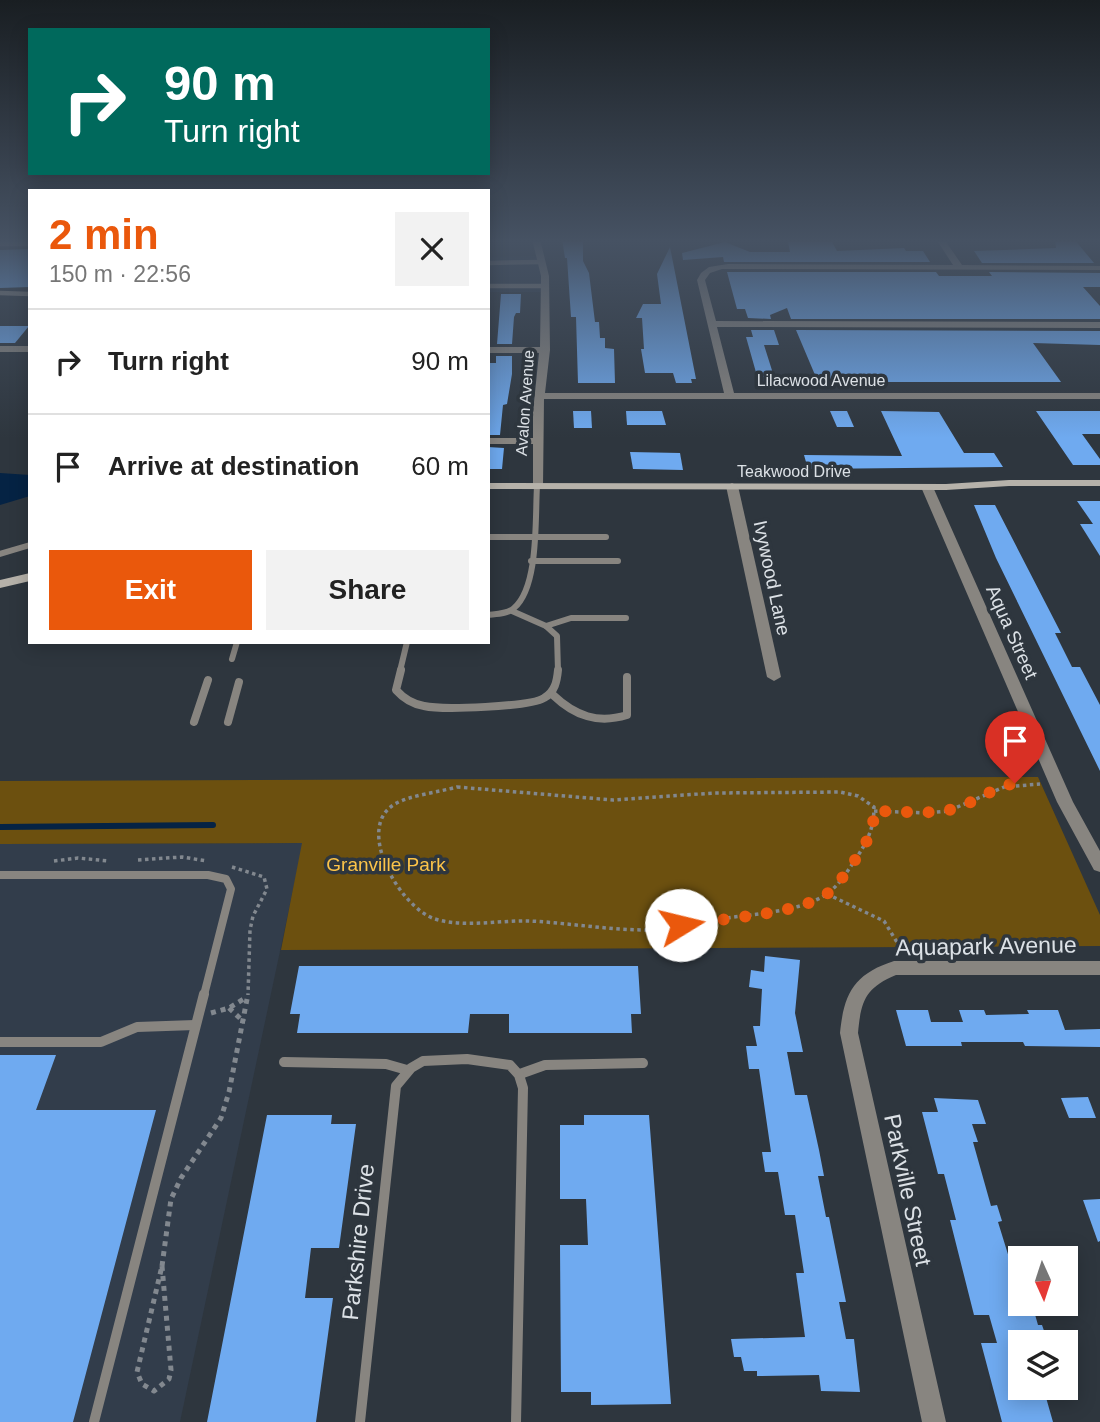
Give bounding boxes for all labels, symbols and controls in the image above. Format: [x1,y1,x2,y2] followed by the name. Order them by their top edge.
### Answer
[49,56,140,147] icon: right
[164,56,276,110] text: 90 m
[164,113,300,149] text: Turn right
[49,211,159,258] text: 2 min
[395,212,469,286] button: close
[49,261,191,287] text: 150 m · 22:56
[49,343,87,381] icon: right
[108,346,229,376] text: Turn right
[411,346,469,376] text: 90 m
[513,349,537,457] street label: Avalon Avenue
[757,372,885,389] street label: Lilacwood Avenue
[49,448,87,486] icon: arrive
[108,451,359,481] text: Arrive at destination
[411,451,469,481] text: 60 m
[737,463,851,480] street label: Teakwood Drive
[750,518,794,638] street label: Ivywood Lane
[49,550,252,630] button: Exit
[266,550,469,630] button: Share
[982,582,1042,683] street label: Aqua Street
[985,711,1045,783] pin
[996,722,1034,760] icon: arrive
[326,854,446,875] park label: Granville Park
[644,888,718,962] position arrow
[895,931,1077,961] street label: Aquapark Avenue
[879,1112,937,1269] street label: Parkville Street
[337,1162,379,1322] street label: Parkshire Drive
[1008,1246,1078,1316] north arrow
[1008,1246,1078,1400] map controls
[1008,1330,1078,1400] button: layers

